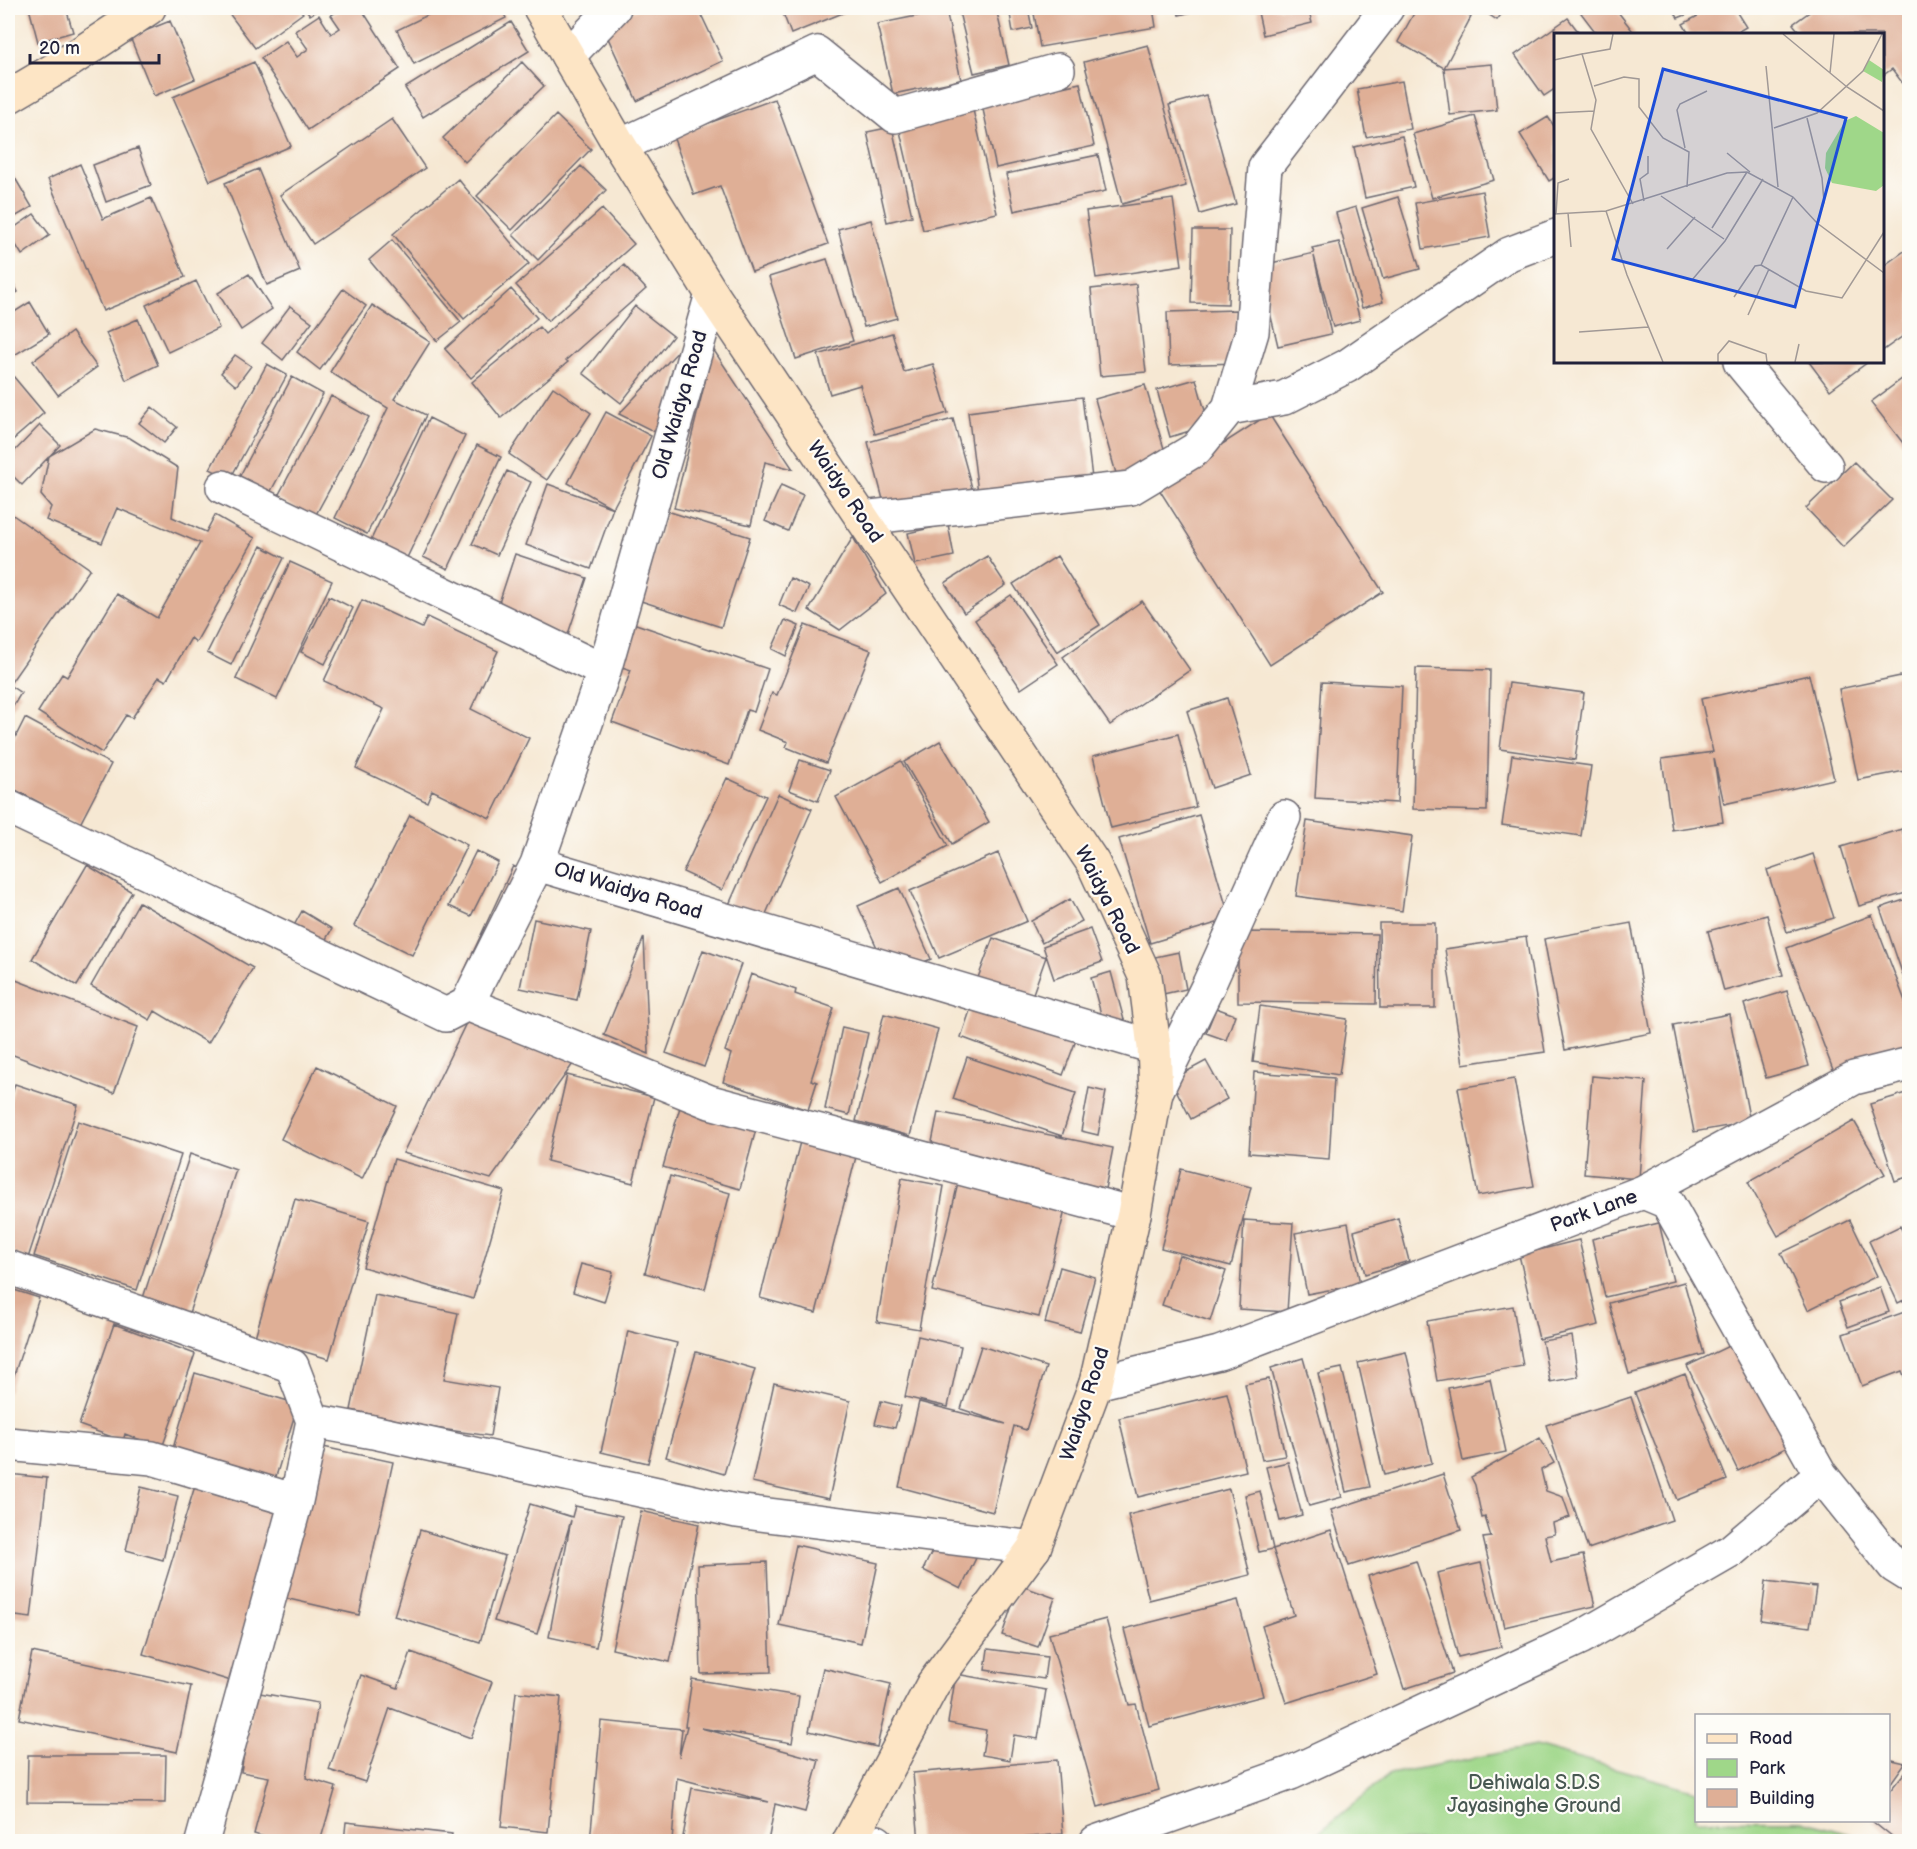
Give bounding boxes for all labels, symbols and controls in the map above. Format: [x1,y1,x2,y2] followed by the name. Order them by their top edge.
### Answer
[30,27,159,65] scale bar
[1554,33,1884,363] inset map
[39,38,80,59] text: 20 m
[647,328,713,482] street label: Old Waidya Road
[802,436,888,548] street label: Waidya Road
[1069,842,1145,958] street label: Waidya Road
[551,857,705,925] street label: Old Waidya Road
[1547,1184,1641,1238] street label: Park Lane
[1055,1344,1115,1464] street label: Waidya Road
[1695,1714,1890,1822] legend
[1749,1728,1793,1749] text: Road
[1749,1758,1785,1779] text: Park
[1447,1771,1621,1818] park label: Dehiwala S.D.S Jayasinghe Ground
[1749,1788,1815,1809] text: Building

